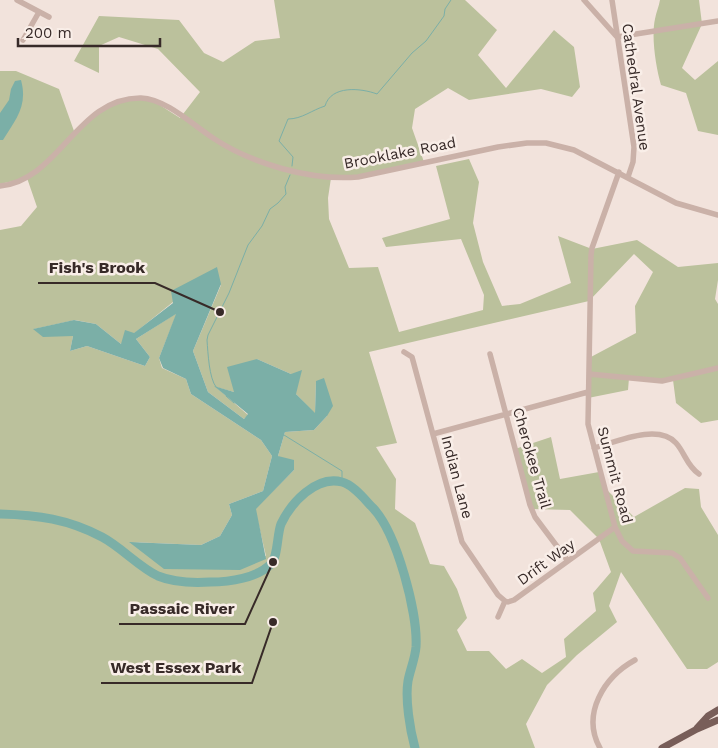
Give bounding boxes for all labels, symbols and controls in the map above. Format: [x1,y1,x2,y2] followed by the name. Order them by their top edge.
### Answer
[18,15,160,47] scale bar
[618,22,654,152] street label: Cathedral Avenue
[25,24,72,42] text: 200 m
[342,133,458,173] street label: Brooklake Road
[38,252,155,283] callout: Fish's Brook
[49,258,145,277] text: Fish's Brook
[509,405,555,511] street label: Cherokee Trail
[593,425,637,525] street label: Summit Road
[437,433,477,521] street label: Indian Lane
[514,535,578,589] street label: Drift Way
[119,593,245,624] callout: Passaic River
[129,599,235,618] text: Passaic River
[101,652,252,683] callout: West Essex Park
[111,658,241,677] text: West Essex Park

